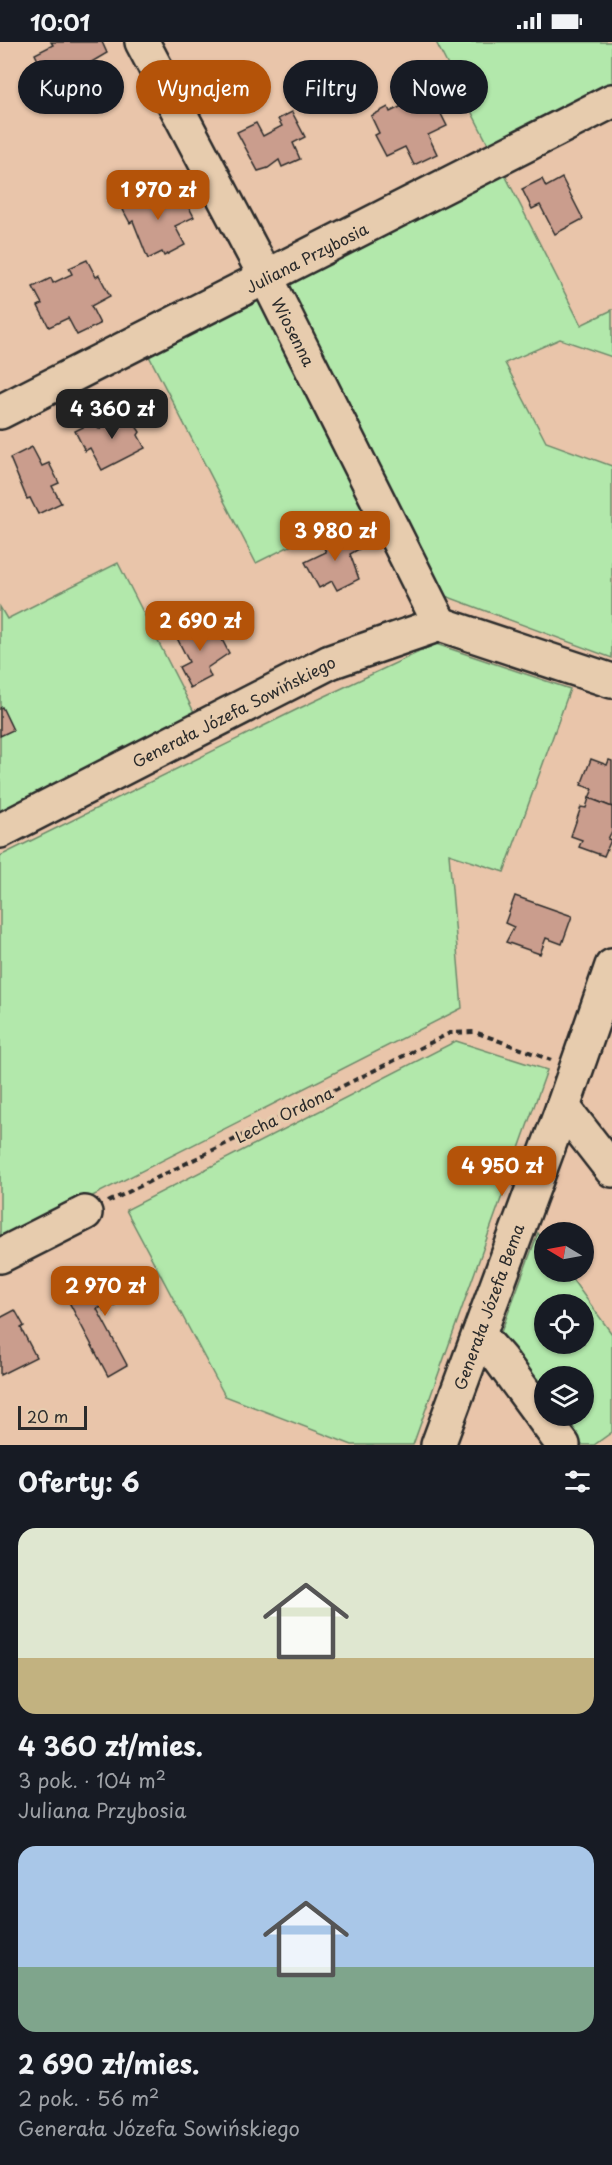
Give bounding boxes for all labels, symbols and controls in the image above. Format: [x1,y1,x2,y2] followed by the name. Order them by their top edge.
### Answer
[30,5,90,38] text: 10:01
[18,60,124,114] chip: Kupno
[136,60,271,114] chip: Wynajem
[283,60,378,114] chip: Filtry
[390,60,488,114] chip: Nowe
[96,170,220,221] pin: 1 970 zł
[120,174,196,204] text: 1 970 zł
[241,216,372,298] street label: Juliana Przybosia
[266,293,321,370] street label: Wiosenna
[50,389,174,440] pin: 4 360 zł
[70,393,154,423] text: 4 360 zł
[273,511,397,562] pin: 3 980 zł
[294,515,376,545] text: 3 980 zł
[138,601,262,652] pin: 2 690 zł
[159,605,241,635] text: 2 690 zł
[128,649,339,773] street label: Generała Józefa Sowińskiego
[231,1080,337,1148] street label: Lecha Ordona
[440,1146,564,1197] pin: 4 950 zł
[461,1150,543,1180] text: 4 950 zł
[447,1220,529,1393] street label: Generała Józefa Bema
[534,1222,594,1282] north arrow
[534,1222,594,1426] map controls
[43,1266,167,1317] pin: 2 970 zł
[65,1270,145,1300] text: 2 970 zł
[534,1294,594,1354] button: locate
[534,1366,594,1426] button: layers
[18,1403,87,1430] scale bar
[27,1404,68,1428] text: 20 m
[18,1462,140,1501] text: Oferty: 6
[561,1465,594,1498] icon: filters
[252,1567,360,1675] icon: home
[18,1726,203,1765] text: 4 360 zł/mies.
[18,1765,166,1795] text: 3 pok. · 104 m²
[18,1795,186,1825] text: Juliana Przybosia
[252,1885,360,1993] icon: home
[18,2044,199,2083] text: 2 690 zł/mies.
[18,2083,159,2113] text: 2 pok. · 56 m²
[18,2113,300,2143] text: Generała Józefa Sowińskiego

